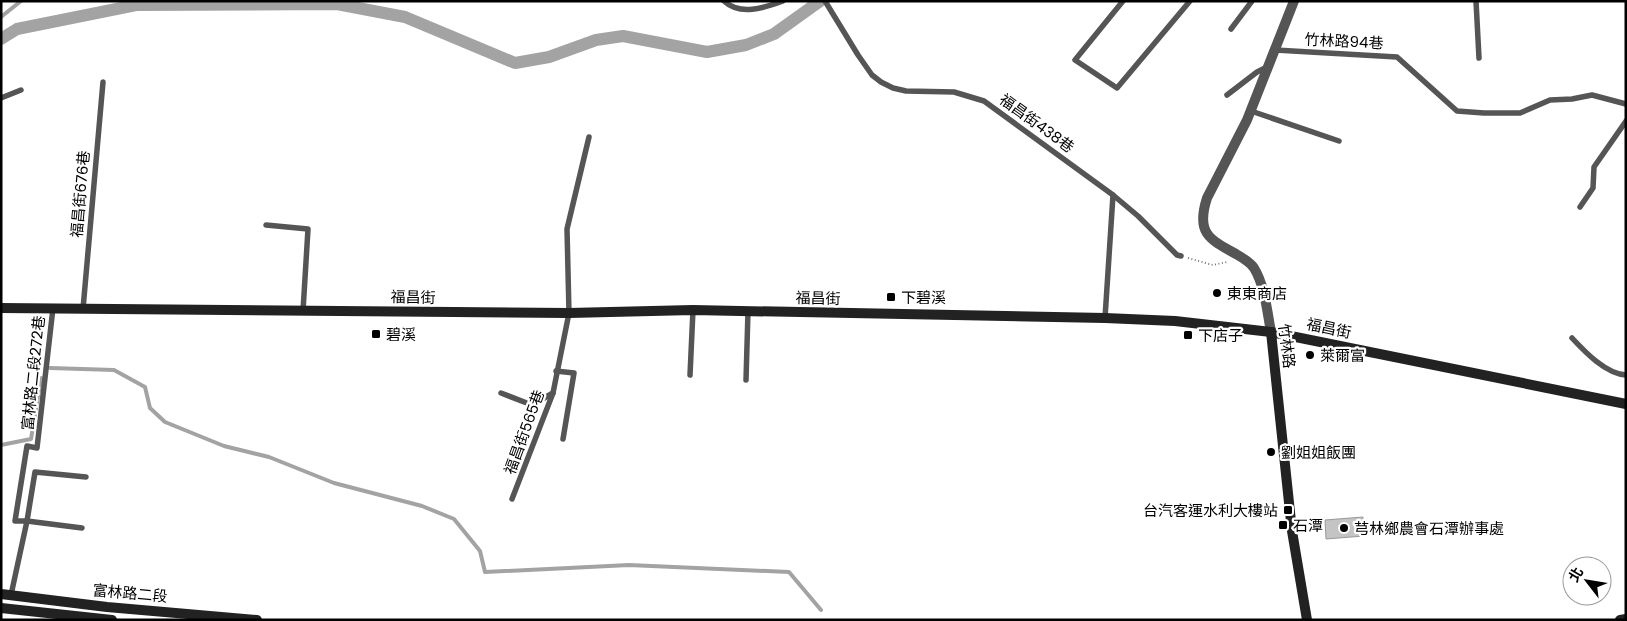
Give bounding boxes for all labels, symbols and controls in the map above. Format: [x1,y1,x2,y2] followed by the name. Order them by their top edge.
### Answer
[1304,28,1384,54] street label: 竹林路94巷
[995,89,1079,157] street label: 福昌街438巷
[66,150,94,238] street label: 福昌街676巷
[1227,283,1287,304] place label: 東東商店
[390,286,436,308] street label: 福昌街
[795,287,841,309] street label: 福昌街
[901,287,946,308] place label: 下碧溪
[1211,287,1223,299] marker: 東東商店
[885,291,897,303] marker: 下碧溪
[1305,313,1353,343] street label: 福昌街
[17,314,49,432] street label: 富林路二段272巷
[1274,322,1300,370] street label: 竹林路
[386,324,416,345] place label: 碧溪
[1198,325,1243,346] place label: 下店子
[370,328,382,340] marker: 碧溪
[1182,329,1194,341] marker: 下店子
[1320,345,1365,366] place label: 萊爾富
[1304,349,1316,361] marker: 萊爾富
[499,387,549,477] street label: 福昌街565巷
[1281,442,1356,463] place label: 劉姐姐飯團
[1265,446,1277,458] marker: 劉姐姐飯團
[1143,500,1278,521] place label: 台汽客運水利大樓站
[1282,504,1294,516] marker: 台汽客運水利大樓站
[1293,515,1323,536] place label: 石潭
[1354,518,1504,539] place label: 芎林鄉農會石潭辦事處
[1277,519,1289,531] marker: 石潭
[1338,522,1350,534] marker: 芎林鄉農會石潭辦事處
[1562,556,1612,606] north arrow
[1564,563,1588,585] text: 北
[92,579,168,607] street label: 富林路二段

